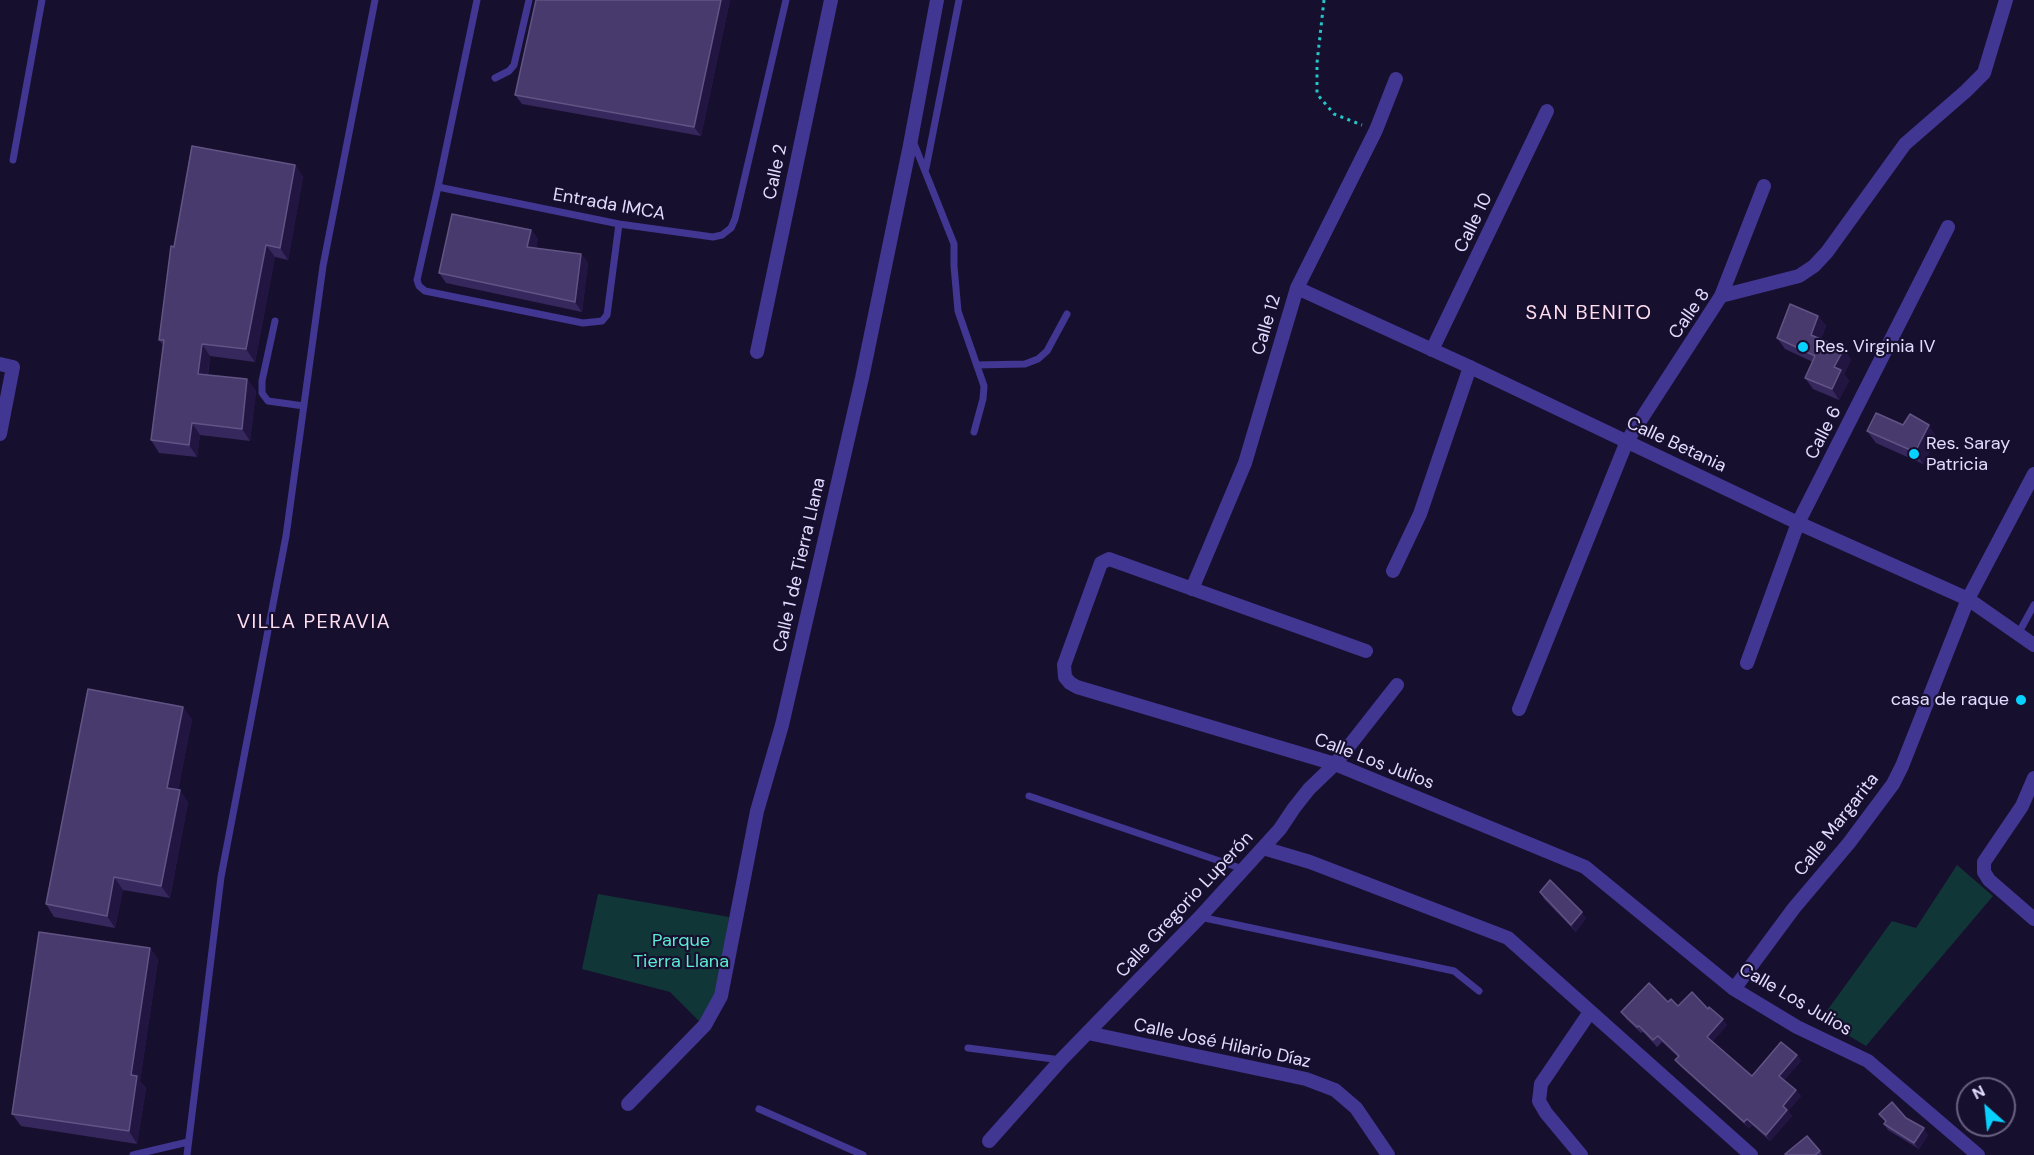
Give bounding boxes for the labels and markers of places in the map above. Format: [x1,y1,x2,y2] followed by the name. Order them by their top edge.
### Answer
[1815,336,1935,358] place label: Res. Virginia IV
[1796,340,1810,354] marker: Res. Virginia IV
[1926,433,2010,476] place label: Res. Saray Patricia
[1907,447,1921,461] marker: Res. Saray Patricia
[1891,689,2009,711] place label: casa de raque
[2014,693,2028,707] marker: casa de raque

